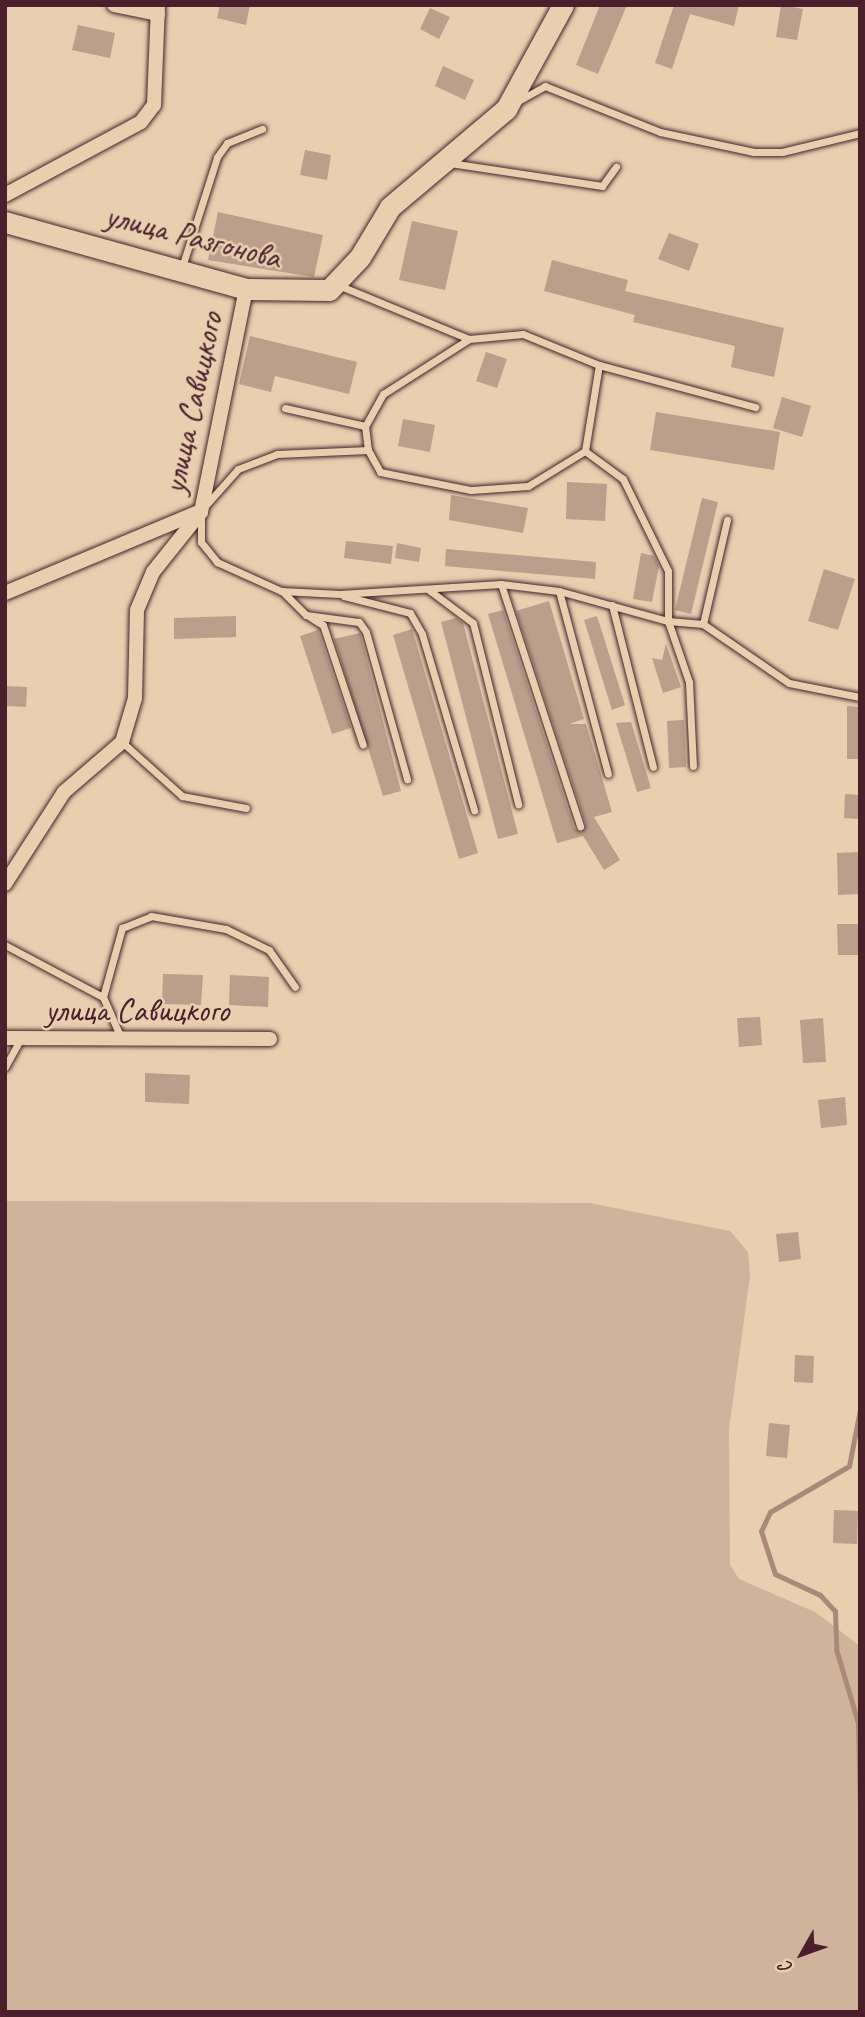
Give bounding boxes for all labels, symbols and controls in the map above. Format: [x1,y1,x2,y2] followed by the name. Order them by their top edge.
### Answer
[101,196,285,278] street label: улица Разгонова
[155,309,231,497] street label: улица Савицкого
[46,991,228,1031] street label: улица Савицкого
[767,1919,837,1989] north arrow
[774,1956,798,1979] text: С

